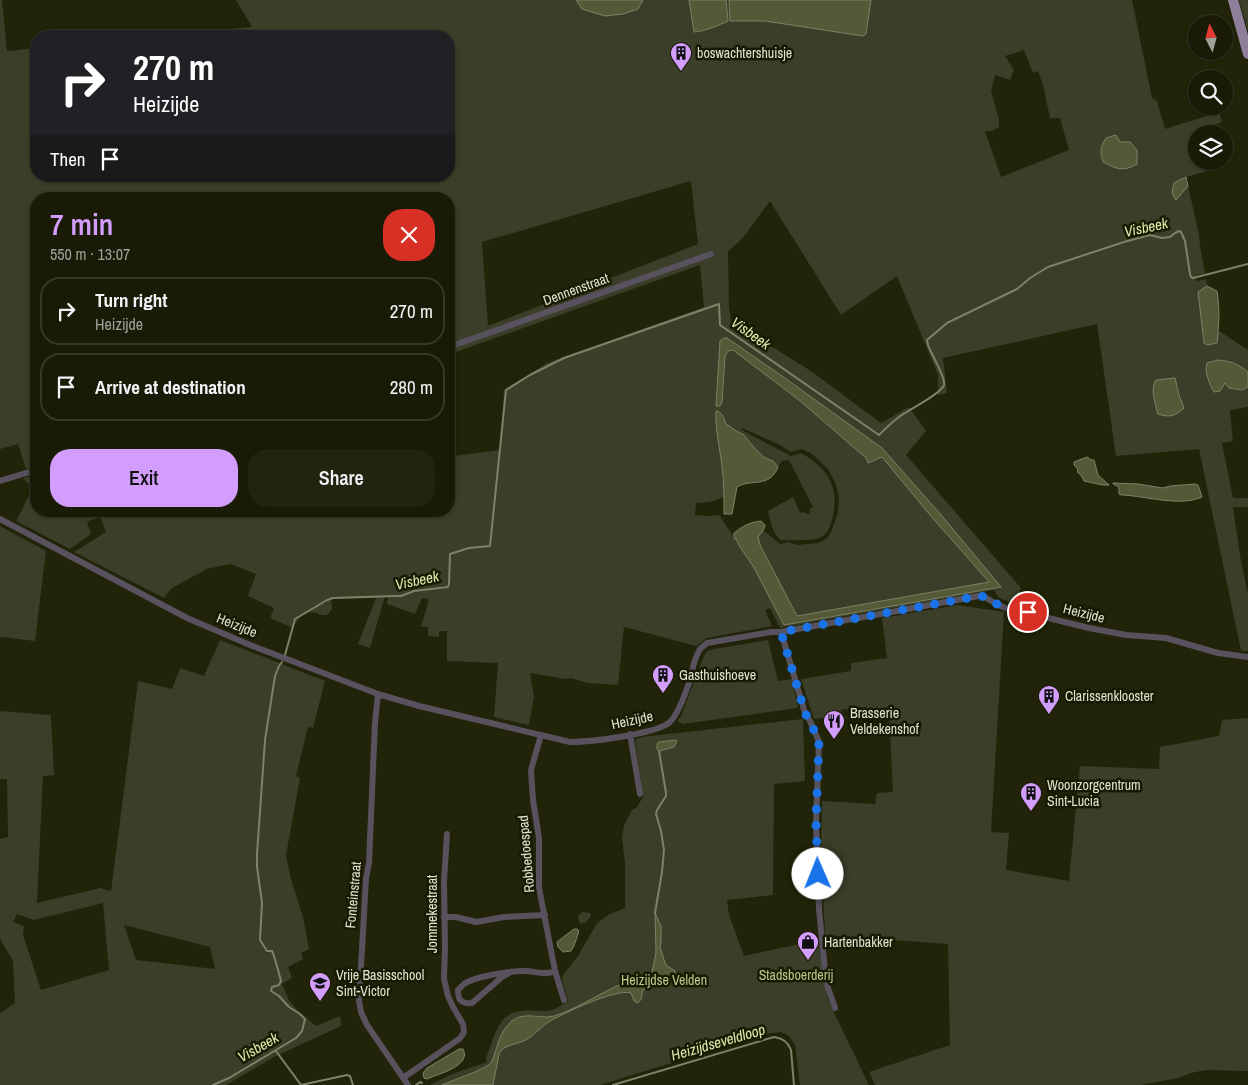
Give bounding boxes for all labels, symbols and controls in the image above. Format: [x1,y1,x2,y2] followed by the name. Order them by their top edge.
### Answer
[1188,15,1232,60] north arrow
[1188,15,1233,170] map controls
[669,41,693,72] building icon: boswachtershuisje
[133,44,214,91] text: 270 m
[697,44,792,62] place label: boswachtershuisje
[50,50,115,115] icon: right
[1188,70,1233,115] button: search
[133,89,199,119] text: Heizijde
[1188,125,1233,170] button: layers
[96,145,124,173] icon: arrive
[50,146,86,172] text: Then
[50,204,113,244] text: 7 min
[383,209,435,261] button: close
[1122,212,1171,242] water label: Visbeek
[50,243,130,265] text: 550 m · 13:07
[541,269,611,309] street label: Dennenstraat
[95,287,167,313] text: Turn right
[52,297,80,325] icon: right
[390,298,433,324] text: 270 m
[727,312,776,355] water label: Visbeek
[95,313,143,335] text: Heizijde
[52,373,80,401] icon: arrive
[95,374,246,400] text: Arrive at destination
[390,374,433,400] text: 280 m
[50,449,238,507] button: Exit
[248,449,435,507] button: Share
[393,565,442,595] water label: Visbeek
[1007,591,1049,633] pin
[1014,598,1042,626] icon: arrive
[1061,599,1107,627] street label: Heizijde
[214,609,260,641] street label: Heizijde
[651,663,675,694] building icon: Gasthuishoeve
[679,666,756,684] place label: Gasthuishoeve
[1037,684,1061,715] building icon: Clarissenklooster
[1065,687,1154,705] place label: Clarissenklooster
[850,704,920,738] place label: Brasserie Veldekenshof
[610,707,654,733] street label: Heizijde
[822,709,846,740] restaurant icon: Brasserie Veldekenshof
[1047,776,1141,810] place label: Woonzorgcentrum Sint-Lucia
[1019,781,1043,812] building icon: Woonzorgcentrum Sint-Lucia
[514,814,538,894] street label: Robbedoespad
[791,847,843,899] position arrow
[341,861,365,929] street label: Fonteinstraat
[423,875,441,953] street label: Jommekestraat
[796,930,820,961] shop icon: Hartenbakker
[824,933,893,951] place label: Hartenbakker
[336,966,424,1000] place label: Vrije Basisschool Sint-Victor
[759,966,833,984] park label: Stadsboerderij
[308,971,332,1002] school or university icon: Vrije Basisschool Sint-Victor
[621,971,707,989] park label: Heizijdse Velden
[668,1018,768,1065] water label: Heizijdseveldloop
[234,1026,283,1067] water label: Visbeek

